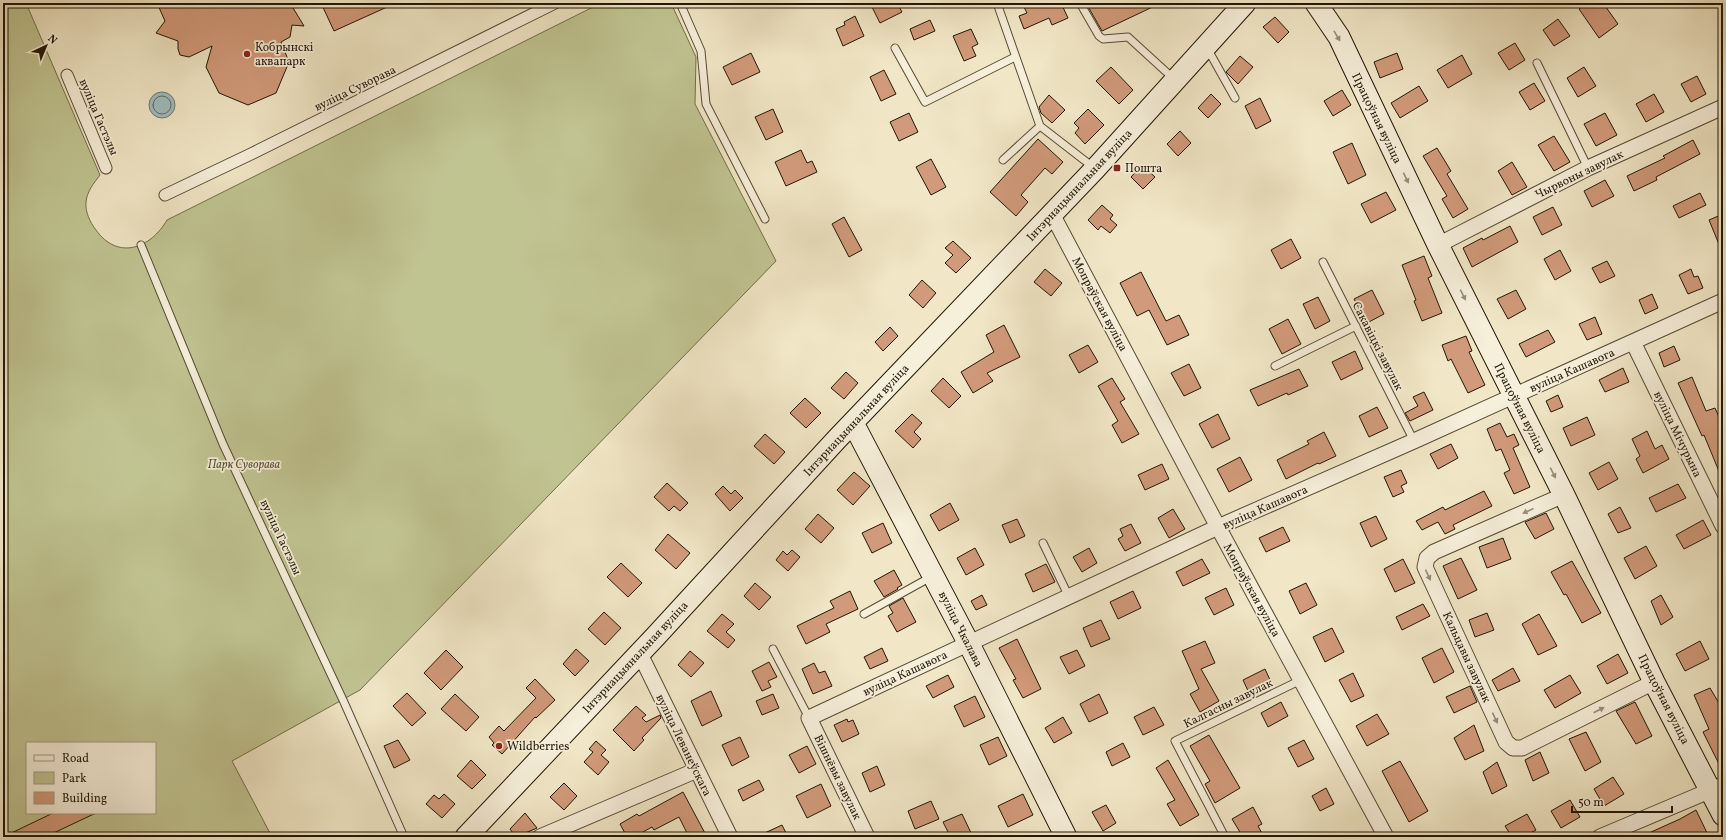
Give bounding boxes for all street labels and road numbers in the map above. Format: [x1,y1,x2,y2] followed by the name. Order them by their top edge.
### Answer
[312,62,399,116] street label: вуліца Суворава
[1347,70,1405,167] street label: Працоўная вуліца
[75,77,122,159] street label: вуліца Гастэлы
[1023,126,1136,245] street label: Інтэрнацыянальная вуліца
[1533,146,1627,203] street label: Чырвоны завулак
[1067,255,1131,354] street label: Мопраўская вуліца
[1348,299,1407,394] street label: Сакавіцкі завулак
[1527,345,1617,397] street label: вуліца Кашавога
[800,361,913,480] street label: Інтэрнацыянальная вуліца
[1489,361,1549,456] street label: Працоўная вуліца
[1649,389,1705,480] street label: вуліца Мічурына
[1220,482,1310,534] street label: вуліца Кашавога
[256,497,305,578] street label: вуліца Гастэлы
[1219,541,1283,640] street label: Мопраўская вуліца
[934,589,986,670] street label: вуліца Чкалава
[579,598,692,717] street label: Інтэрнацыянальная вуліца
[1438,609,1494,706] street label: Кальцавы завулак
[861,647,950,700] street label: вуліца Кашавога
[1633,652,1693,747] street label: Працоўная вуліца
[1181,675,1276,732] street label: Калгасны завулак
[651,692,715,799] street label: вуліца Леванеўскага
[810,732,865,823] street label: Вішнёвы завулак

